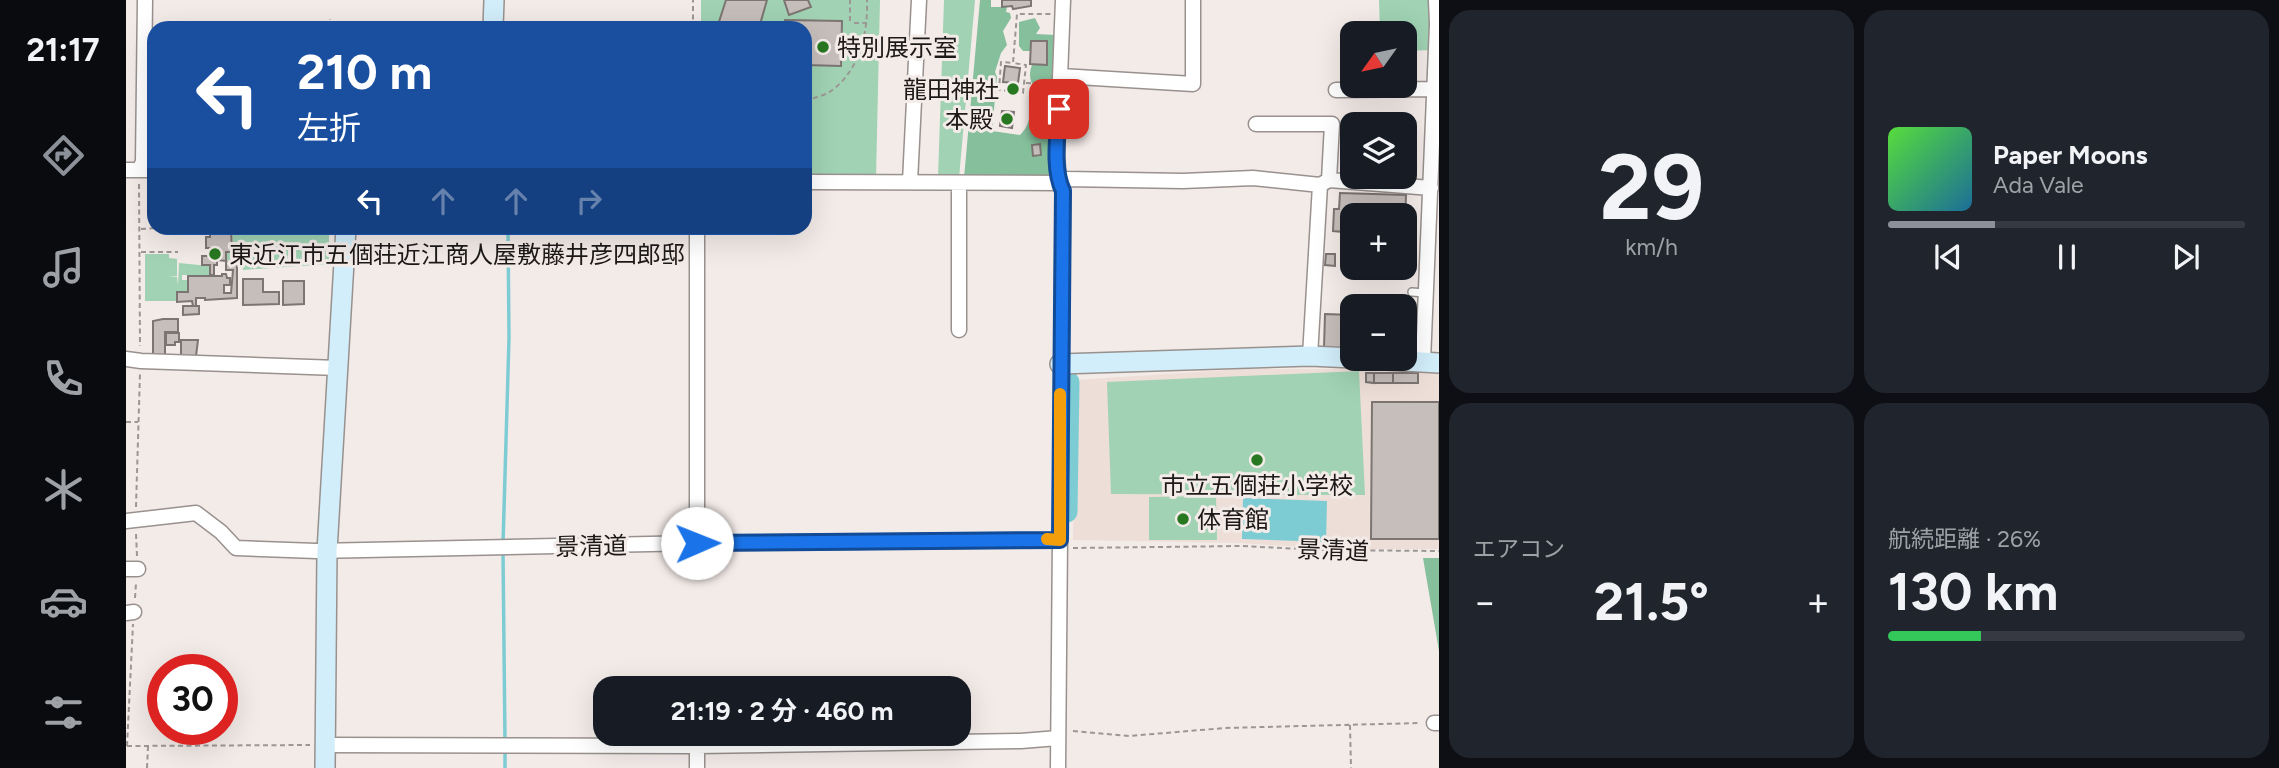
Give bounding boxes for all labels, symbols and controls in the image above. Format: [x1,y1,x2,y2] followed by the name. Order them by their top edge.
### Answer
[1340,21,1418,98] north arrow
[1340,21,1417,371] map controls
[27,31,99,69] text: 21:17
[837,33,957,62] place label: 特別展示室
[815,39,831,55] marker: 特別展示室
[297,42,432,101] text: 210 m
[182,49,273,140] icon: left
[903,75,999,104] place label: 龍田神社
[1029,79,1089,139] pin
[1005,81,1021,97] marker: 龍田神社
[1040,90,1078,128] icon: arrive
[945,105,993,134] place label: 本殿
[297,109,361,147] text: 左折
[999,111,1015,127] marker: 本殿
[1340,112,1417,189] button: layers
[39,131,88,180] icon: directions
[1599,133,1704,242] text: 29
[1993,139,2148,171] text: Paper Moons
[1993,171,2084,199] text: Ada Vale
[351,182,389,220] icon: left
[424,182,462,220] icon: ahead
[497,182,535,220] icon: ahead
[570,182,608,220] icon: right
[1340,203,1417,280] button: +
[1625,233,1678,261] text: km/h
[1929,238,1967,276] icon: previous
[2048,238,2086,276] icon: pause
[2167,238,2205,276] icon: next
[229,240,685,269] place label: 東近江市五個荘近江商人屋敷藤井彦四郎邸
[39,243,88,292] icon: music
[207,246,223,262] marker: 東近江市五個荘近江商人屋敷藤井彦四郎邸
[1340,294,1417,371] button: −
[39,354,88,403] icon: phone
[1249,452,1265,468] marker: 市立五個荘小学校
[39,465,88,514] icon: climate
[1161,471,1353,500] place label: 市立五個荘小学校
[1197,505,1269,534] place label: 体育館
[660,506,734,580] position arrow
[1175,511,1191,527] marker: 体育館
[1888,525,2041,553] text: 航続距離 · 26%
[555,531,627,561] street label: 景清道
[1297,534,1369,566] street label: 景清道
[1473,535,1565,563] text: エアコン
[1888,561,2058,623] text: 130 km
[1594,571,1709,633] text: 21.5°
[39,577,88,626] icon: car
[1473,579,1497,625] text: −
[1806,579,1830,625] text: +
[147,654,238,745] speed limit sign: 30
[39,688,88,737] icon: filters
[671,695,893,727] text: 21:19 · 2 分 · 460 m

